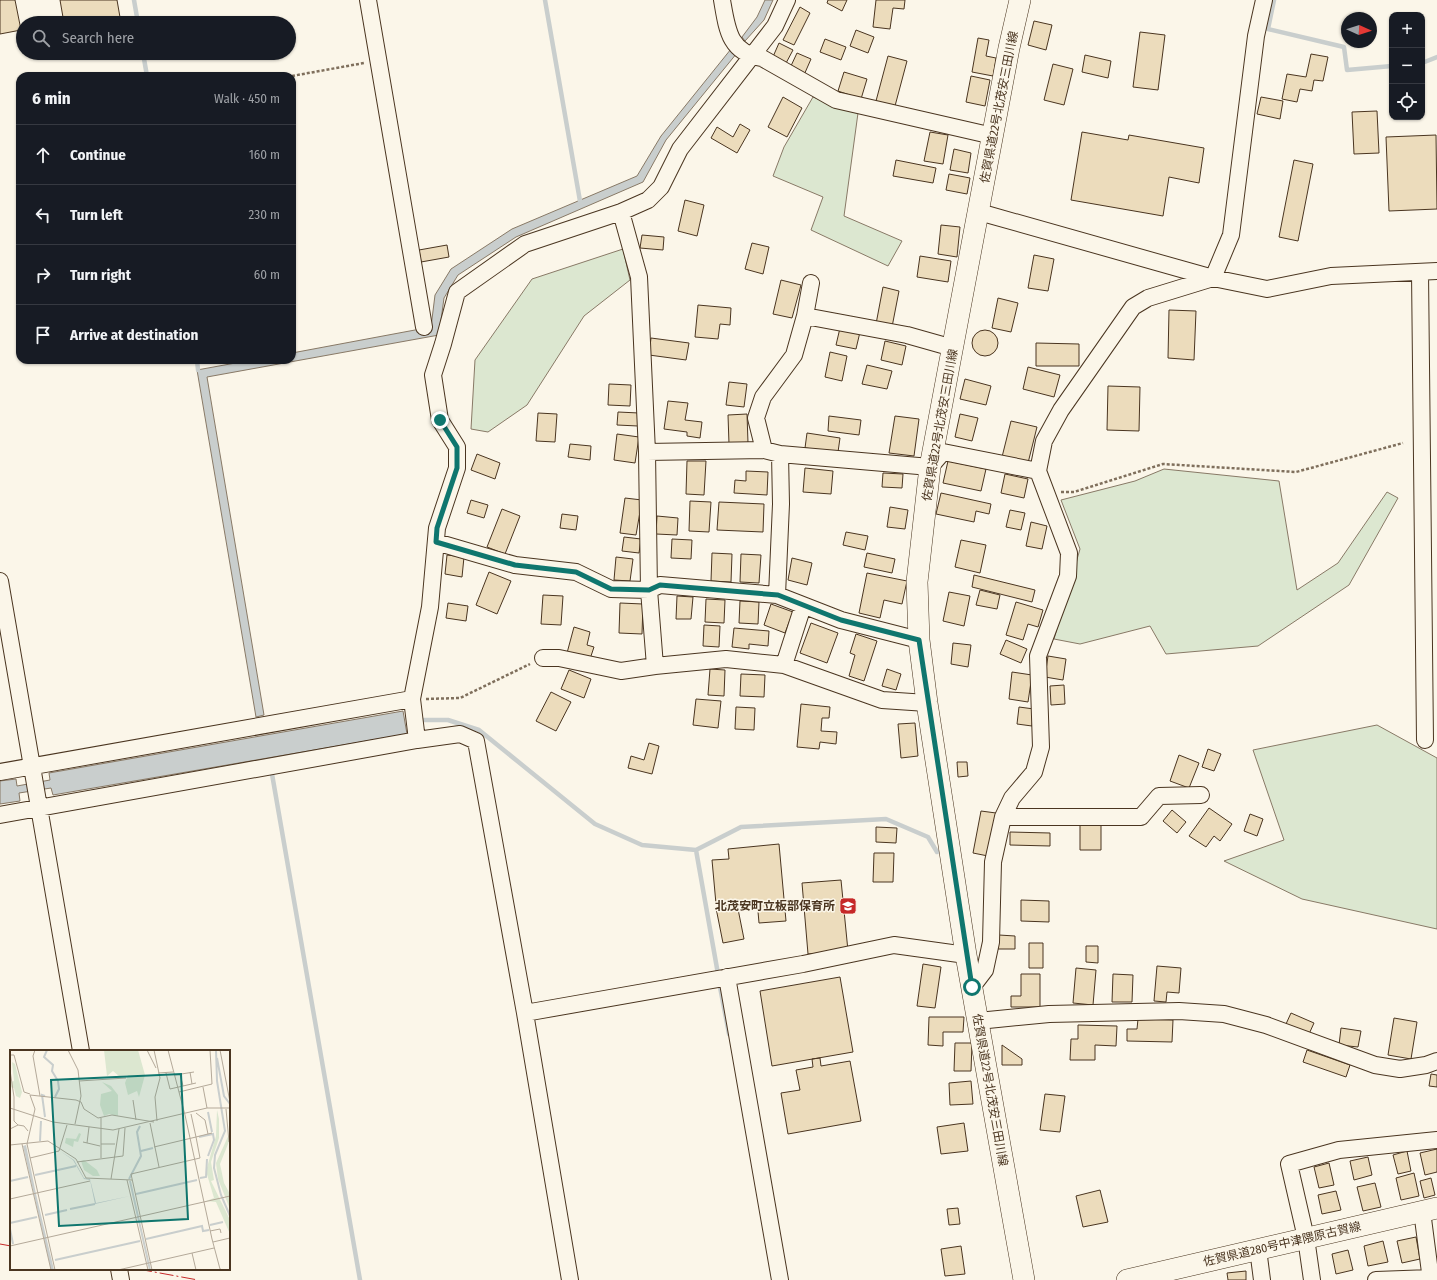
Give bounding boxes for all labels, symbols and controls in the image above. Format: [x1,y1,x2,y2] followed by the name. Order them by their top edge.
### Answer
[1341,12,1377,48] north arrow
[1389,12,1425,120] map controls
[1389,12,1425,48] button: +
[16,16,296,60] search box
[30,27,52,49] icon: search
[62,29,134,47] text: Search here
[977,30,1021,184] street label: 佐賀県道22号北茂安三田川線
[1389,48,1425,84] button: −
[1389,84,1425,120] button: locate
[32,88,71,109] text: 6 min
[214,91,280,106] text: Walk · 450 m
[32,144,54,166] icon: ahead
[70,146,126,164] text: Continue
[249,147,280,162] text: 160 m
[32,204,54,226] icon: left
[70,206,123,224] text: Turn left
[249,207,280,222] text: 230 m
[32,264,54,286] icon: right
[70,266,131,284] text: Turn right
[254,267,280,282] text: 60 m
[32,324,54,346] icon: arrive
[70,326,198,344] text: Arrive at destination
[920,348,960,502] street label: 佐賀県道22号北茂安三田川線
[431,411,449,429] route end
[838,896,858,916] school or university icon: 北茂安町立板部保育所
[715,899,835,913] place label: 北茂安町立板部保育所
[963,978,981,996] route start
[970,1013,1010,1167] street label: 佐賀県道22号北茂安三田川線
[10,1050,230,1270] inset map
[1202,1219,1362,1269] street label: 佐賀県道280号中津隈原古賀線

